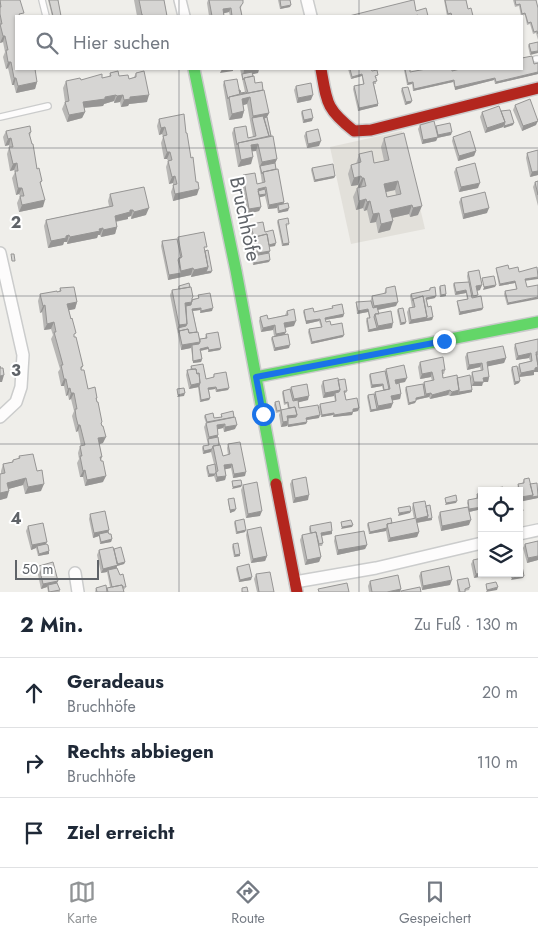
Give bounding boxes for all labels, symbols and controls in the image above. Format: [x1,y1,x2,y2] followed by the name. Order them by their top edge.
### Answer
[15,15,523,70] search box
[33,29,61,57] icon: search
[73,29,170,56] text: Hier suchen
[222,174,268,264] street label: Bruchhöfe
[11,211,21,234] text: 2
[433,330,456,353] route end
[11,359,21,382] text: 3
[252,403,275,426] route start
[478,487,523,577] map controls
[478,487,523,532] button: locate
[10,507,22,530] text: 4
[478,532,523,577] button: layers
[15,557,99,580] scale bar
[22,559,53,579] text: 50 m
[20,610,83,640] text: 2 Min.
[414,613,518,636] text: Zu Fuß · 130 m
[67,668,164,695] text: Geradeaus
[20,679,48,707] icon: ahead
[482,681,518,704] text: 20 m
[67,695,136,718] text: Bruchhöfe
[67,738,214,765] text: Rechts abbiegen
[20,749,48,777] icon: right
[477,751,518,774] text: 110 m
[67,765,136,788] text: Bruchhöfe
[20,819,48,847] icon: arrive
[67,819,174,846] text: Ziel erreicht
[67,878,97,928] tab: Karte
[231,878,265,928] tab: Route
[399,878,471,928] tab: Gespeichert

